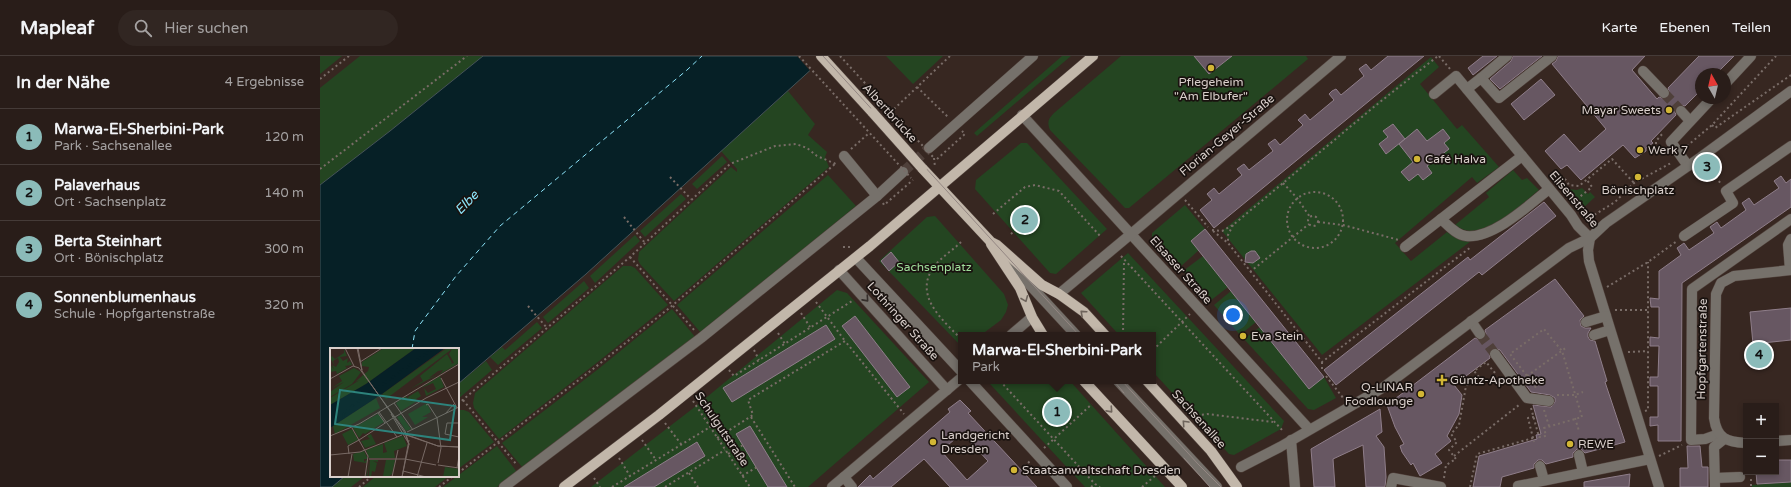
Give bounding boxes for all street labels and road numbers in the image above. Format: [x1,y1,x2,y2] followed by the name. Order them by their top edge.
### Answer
[860,81,920,146] street label: Albertbrücke
[1177,91,1277,179] street label: Florian-Geyer-Straße
[1546,168,1602,230] street label: Elisenstraße
[1147,233,1215,307] street label: Elsasser Straße
[864,279,942,363] street label: Lothringer Straße
[1694,298,1710,400] street label: Hopfgartenstraße
[1169,387,1229,451] street label: Sachsenallee
[692,389,752,469] street label: Schulgutstraße

